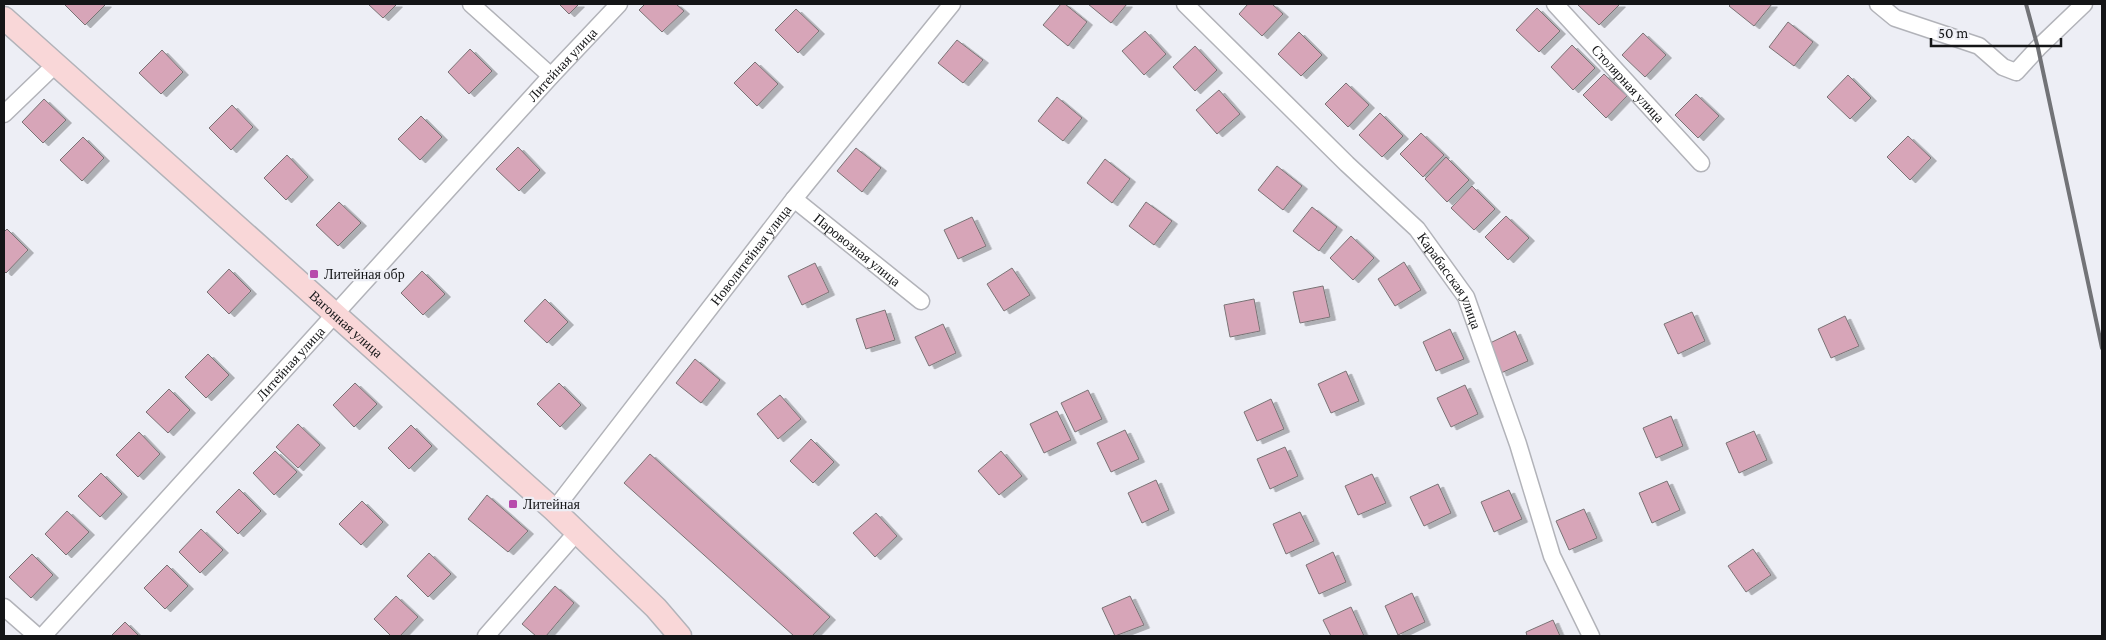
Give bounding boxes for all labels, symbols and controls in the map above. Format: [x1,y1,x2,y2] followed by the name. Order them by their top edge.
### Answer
[1931,15,2061,47] scale bar
[524,24,601,104] street label: Литейная улица
[1938,25,1968,41] text: 50 m
[1588,41,1668,126] street label: Столярная улица
[707,201,795,308] street label: Новолитейная улица
[811,210,904,290] street label: Паровозная улица
[1414,229,1485,332] street label: Карабасская улица
[324,266,405,282] place label: Литейная обр
[308,268,320,280] marker: Литейная обр
[306,287,387,361] street label: Вагонная улица
[253,323,328,404] street label: Литейная улица
[523,496,581,512] place label: Литейная
[507,498,519,510] marker: Литейная

